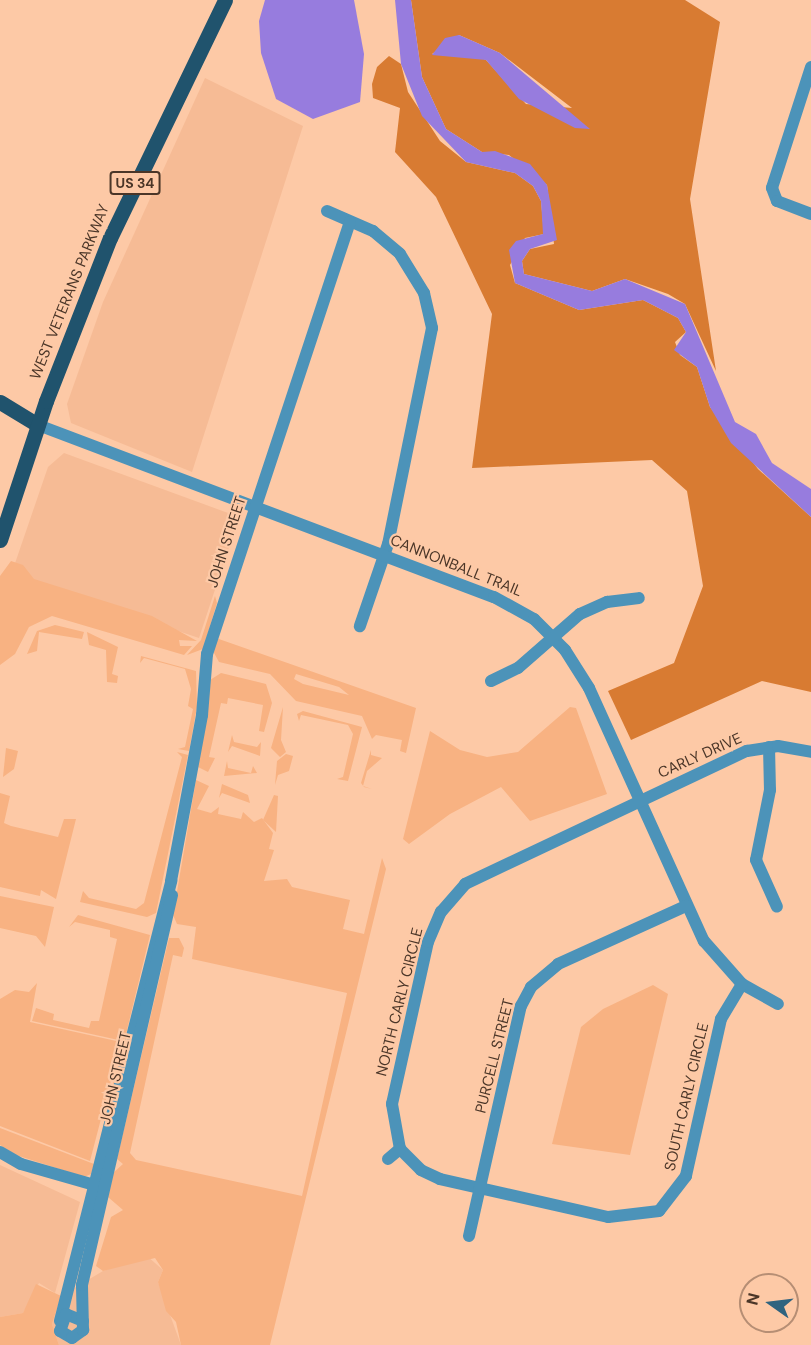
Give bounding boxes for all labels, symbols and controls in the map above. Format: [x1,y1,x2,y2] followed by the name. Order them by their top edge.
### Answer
[110,172,160,194] road number: US 34
[27,202,113,382] street label: WEST VETERANS PARKWAY
[204,494,250,590] street label: JOHN STREET
[387,531,525,601] street label: CANNONBALL TRAIL
[655,730,745,782] street label: CARLY DRIVE
[373,926,427,1078] street label: NORTH CARLY CIRCLE
[472,997,518,1115] street label: PURCELL STREET
[661,1021,713,1173] street label: SOUTH CARLY CIRCLE
[97,1030,135,1126] street label: JOHN STREET
[739,1273,799,1333] north arrow
[741,1291,765,1307] text: N

